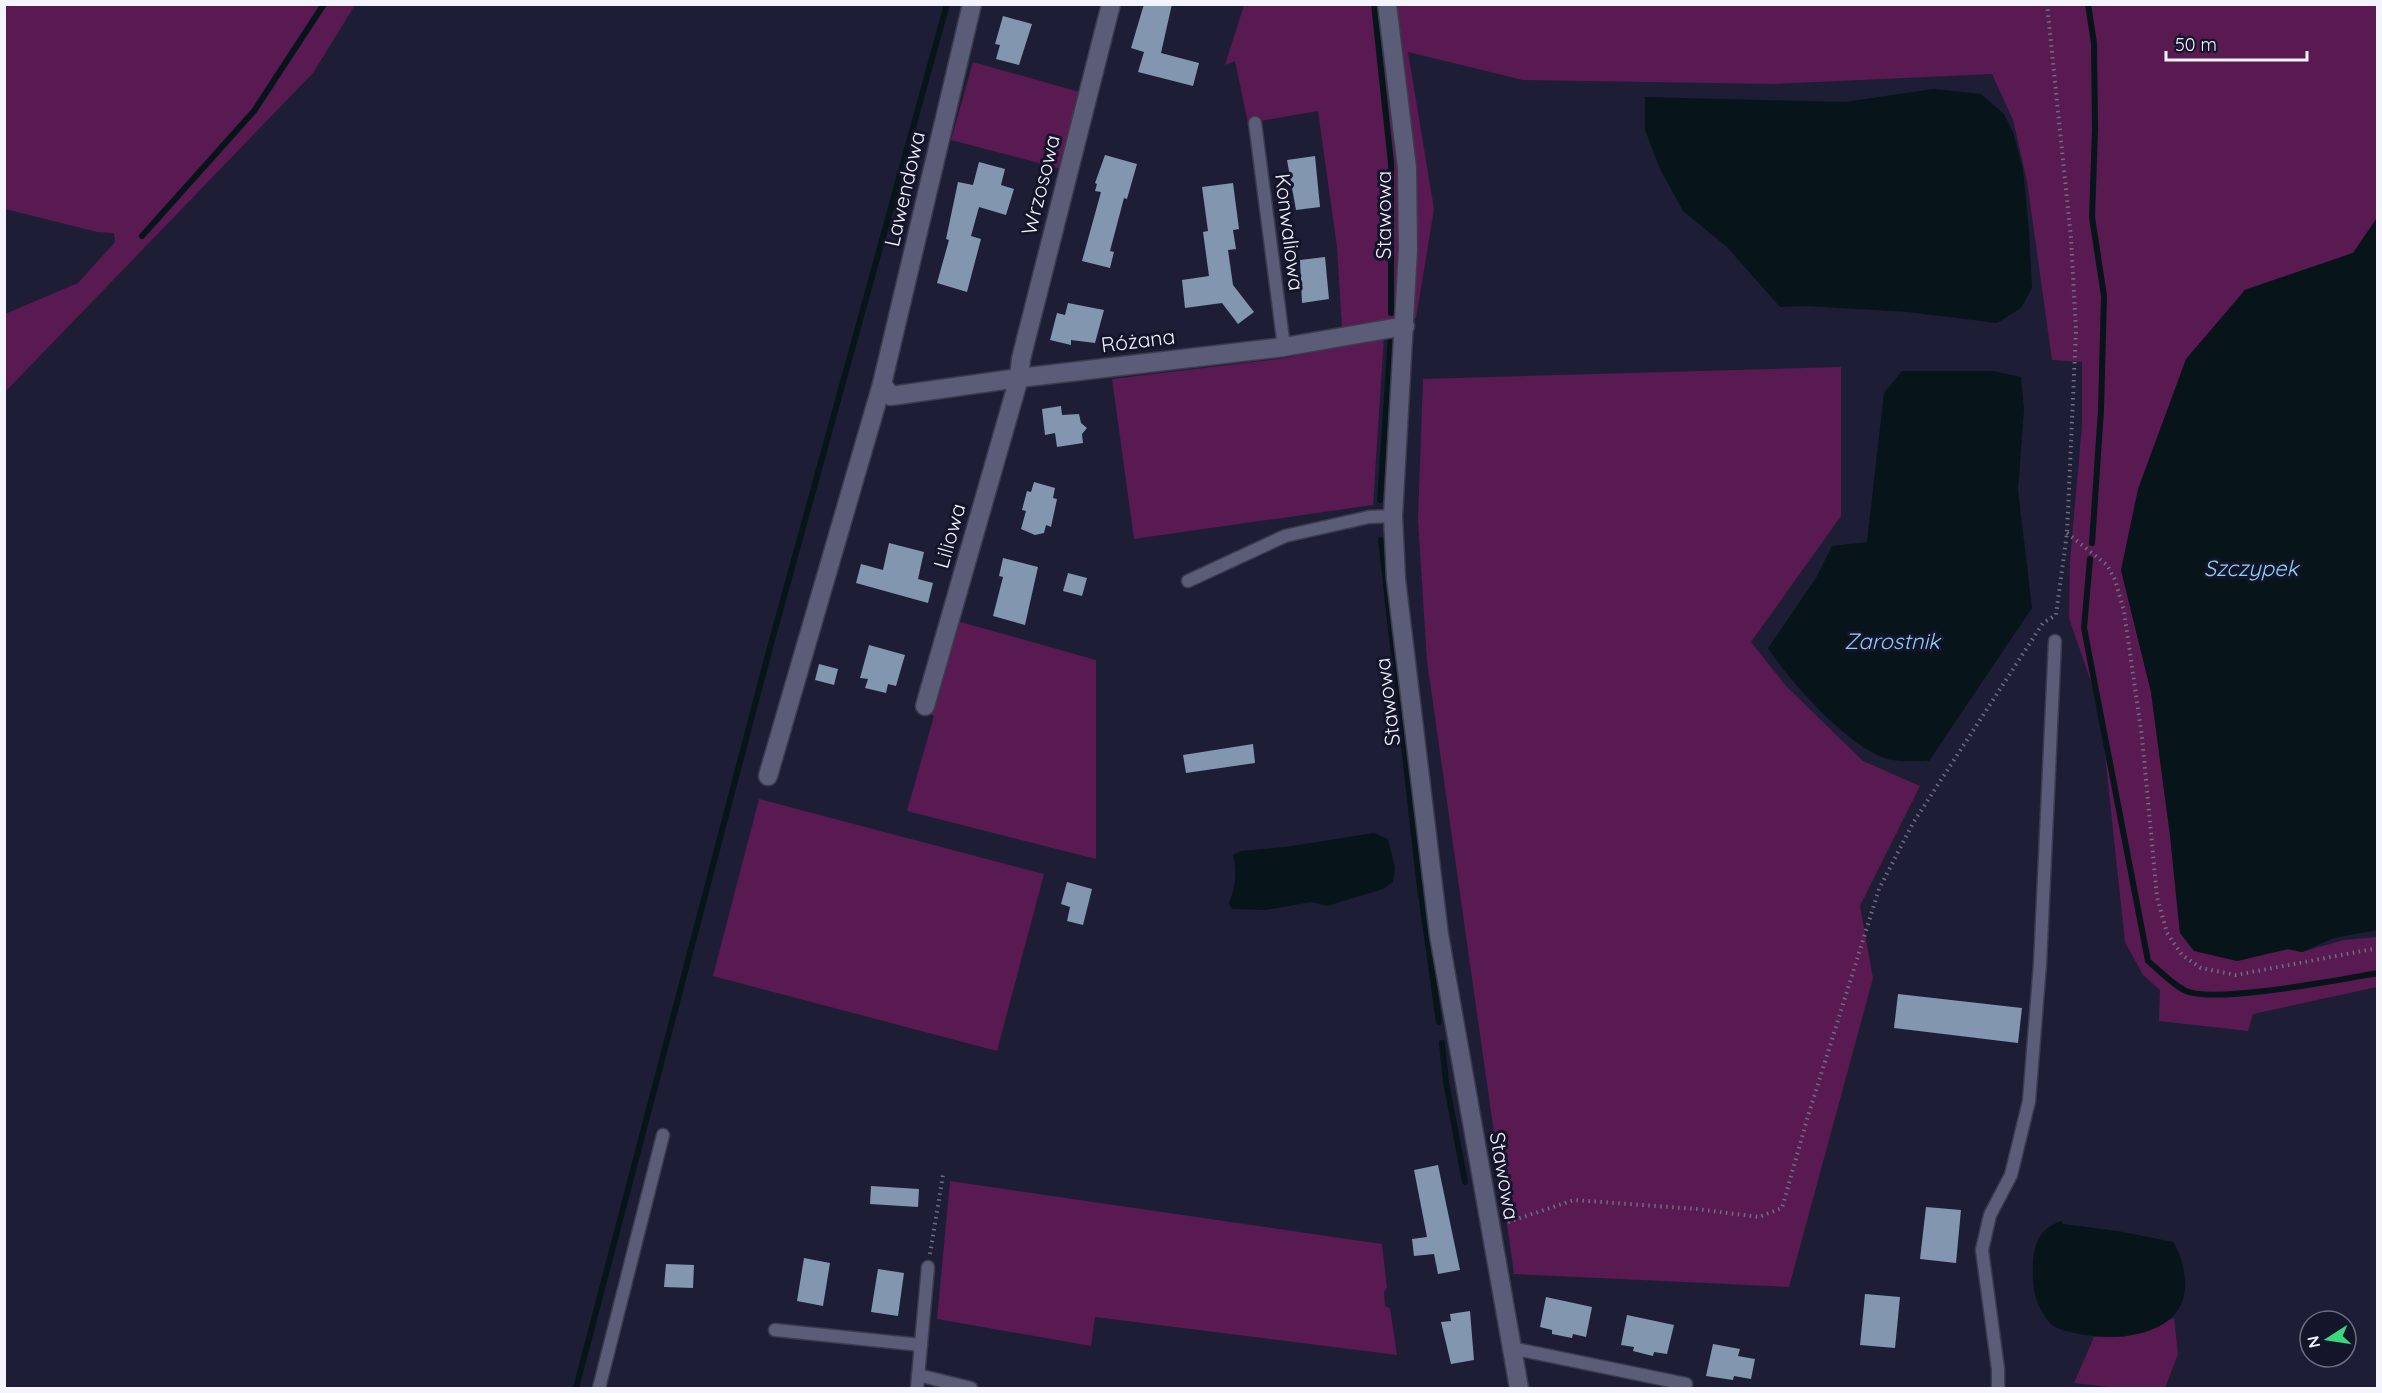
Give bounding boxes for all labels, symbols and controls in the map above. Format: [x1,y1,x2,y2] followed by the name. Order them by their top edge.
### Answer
[2166,24,2307,62] scale bar
[2175,33,2217,56] text: 50 m
[878,129,930,249] street label: Lawendowa
[1015,132,1065,237] street label: Wrzosowa
[1370,171,1396,259] street label: Stawowa
[1270,172,1310,292] street label: Konwaliowa
[1099,323,1176,357] street label: Różana
[927,500,971,571] street label: Liliowa
[2204,554,2301,582] water label: Szczypek
[1844,627,1942,655] water label: Zarostnik
[1369,657,1405,748] street label: Stawowa
[1484,1130,1525,1222] street label: Stawowa
[2298,1309,2358,1369] north arrow
[2302,1334,2324,1350] text: N

